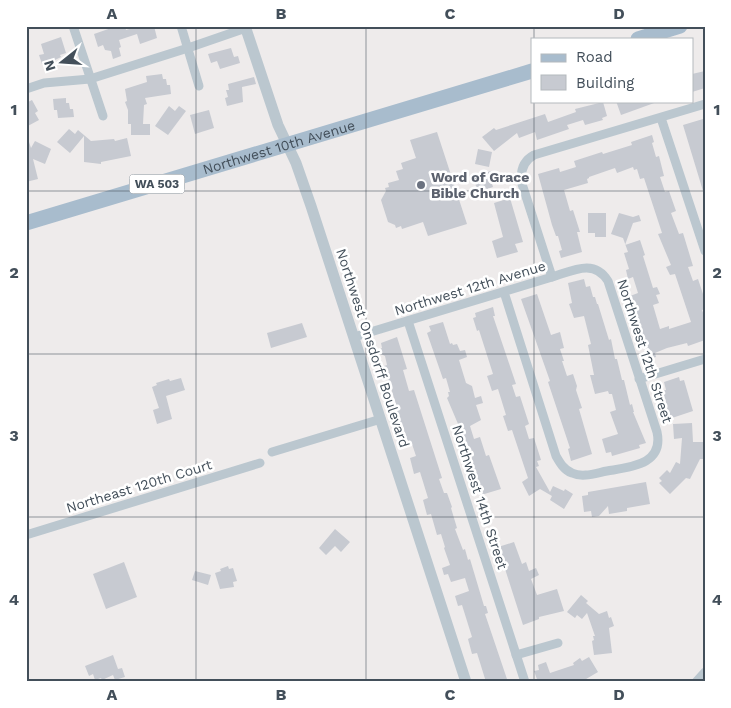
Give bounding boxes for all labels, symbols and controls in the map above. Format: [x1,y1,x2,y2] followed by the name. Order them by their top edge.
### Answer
[107,4,118,23] text: A
[276,4,287,23] text: B
[445,4,456,23] text: C
[613,4,625,23] text: D
[38,38,88,88] north arrow
[531,38,694,102] legend
[576,48,613,66] text: Road
[40,59,59,73] text: N
[576,74,634,92] text: Building
[11,100,17,119] text: 1
[714,100,720,119] text: 1
[201,117,357,177] street label: Northwest 10th Avenue
[431,169,529,201] place label: Word of Grace Bible Church
[130,174,184,193] road number: WA 503
[415,179,427,191] marker: Word of Grace Bible Church
[333,247,413,449] street label: Northwest Onsdorff Boulevard
[392,257,548,319] street label: Northwest 12th Avenue
[9,263,19,282] text: 2
[712,263,722,282] text: 2
[614,277,676,425] street label: Northwest 12th Street
[449,423,511,571] street label: Northwest 14th Street
[9,426,19,445] text: 3
[712,426,722,445] text: 3
[64,456,214,516] street label: Northeast 120th Court
[9,590,19,609] text: 4
[712,590,722,609] text: 4
[107,685,118,704] text: A
[276,685,287,704] text: B
[445,685,456,704] text: C
[613,685,625,704] text: D

